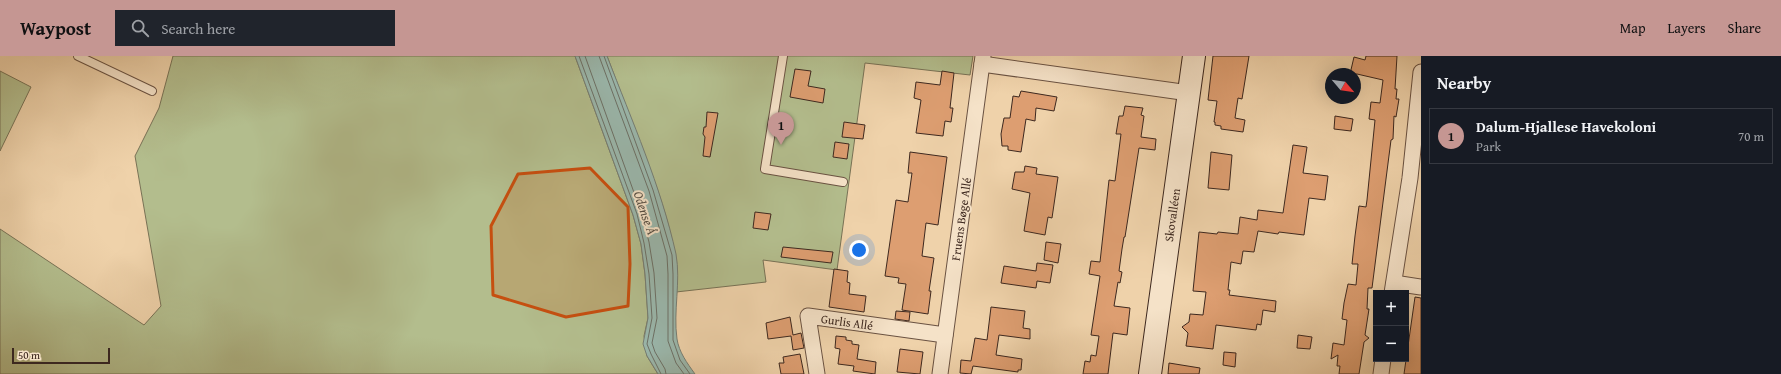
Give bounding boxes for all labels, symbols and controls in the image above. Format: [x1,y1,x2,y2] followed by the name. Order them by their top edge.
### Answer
[115,10,395,46] search box
[20,14,91,42] text: Waypost
[129,17,151,39] icon: search
[161,18,235,39] text: Search here
[1620,18,1646,38] text: Map
[1668,18,1706,38] text: Layers
[1728,18,1761,38] text: Share
[1325,68,1361,104] north arrow
[1437,70,1491,95] text: Nearby
[768,112,794,145] pin: 1
[1476,116,1656,137] text: Dalum-Hjallese Havekoloni
[1448,127,1454,146] text: 1
[1738,127,1764,146] text: 70 m
[1476,137,1501,156] text: Park
[947,176,975,262] street label: Fruens Bøge Allé
[1160,187,1184,243] street label: Skovalléen
[629,189,661,237] water label: Odense Å
[849,240,869,260] your location
[1373,290,1409,362] map controls
[1373,290,1409,326] button: +
[820,310,874,334] street label: Gurlis Allé
[1373,326,1409,362] button: −
[12,346,110,365] scale bar
[18,347,40,363] text: 50 m

